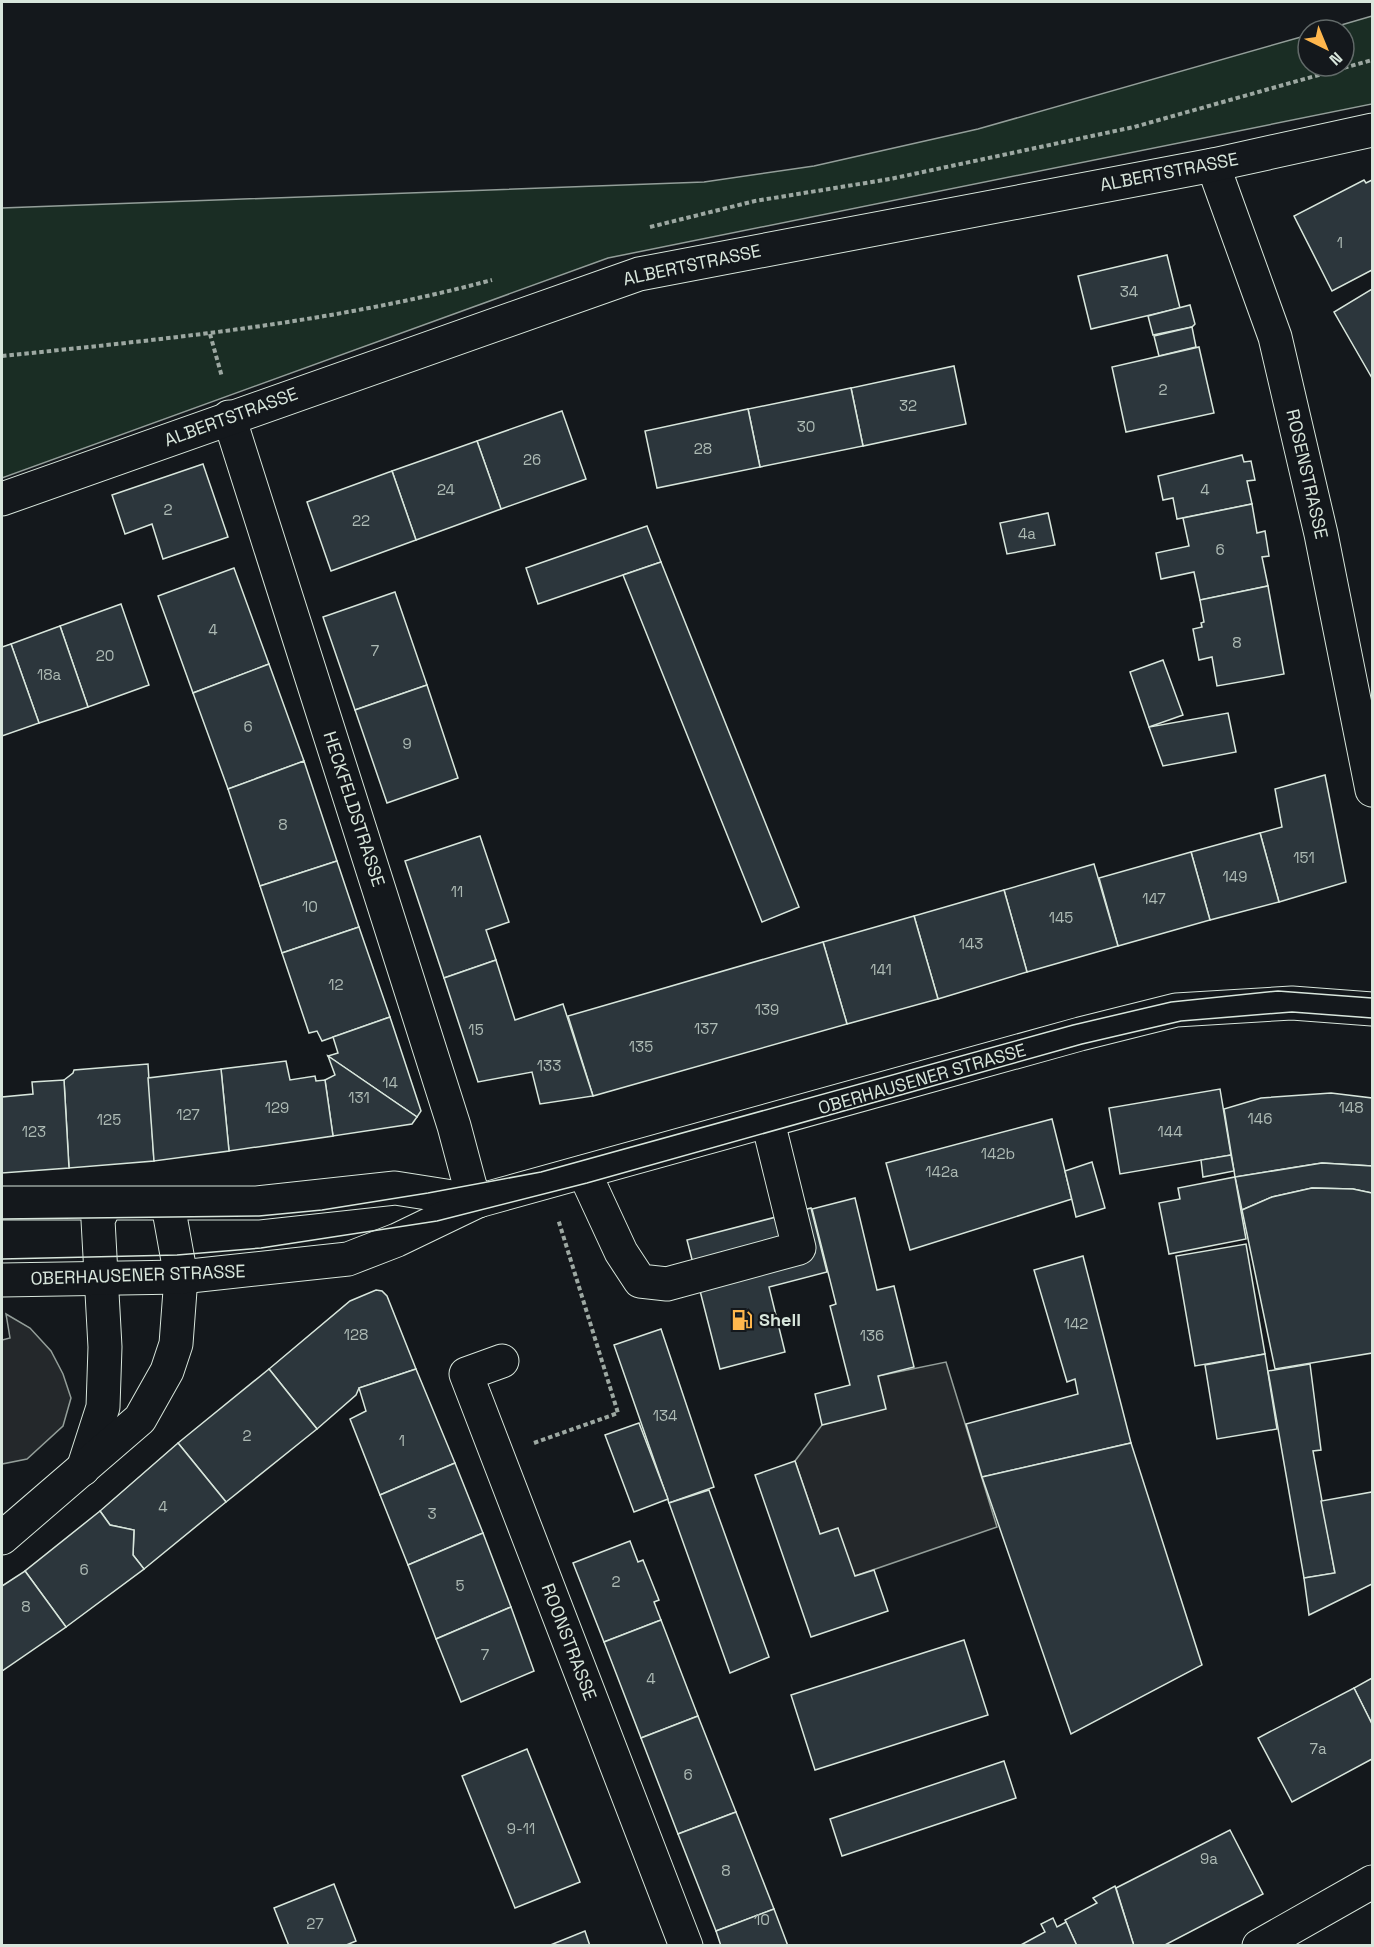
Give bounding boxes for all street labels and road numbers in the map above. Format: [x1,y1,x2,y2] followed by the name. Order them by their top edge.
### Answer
[1098,147,1240,196] street label: ALBERTSTRASSE
[621,239,763,290] street label: ALBERTSTRASSE
[161,382,301,451] street label: ALBERTSTRASSE
[1281,407,1334,541] street label: ROSENSTRASSE
[319,728,390,889] street label: HECKFELDSTRASSE
[815,1038,1028,1119] street label: OBERHAUSENER STRASSE
[30,1259,246,1290] street label: OBERHAUSENER STRASSE
[537,1580,602,1704] street label: ROONSTRASSE

